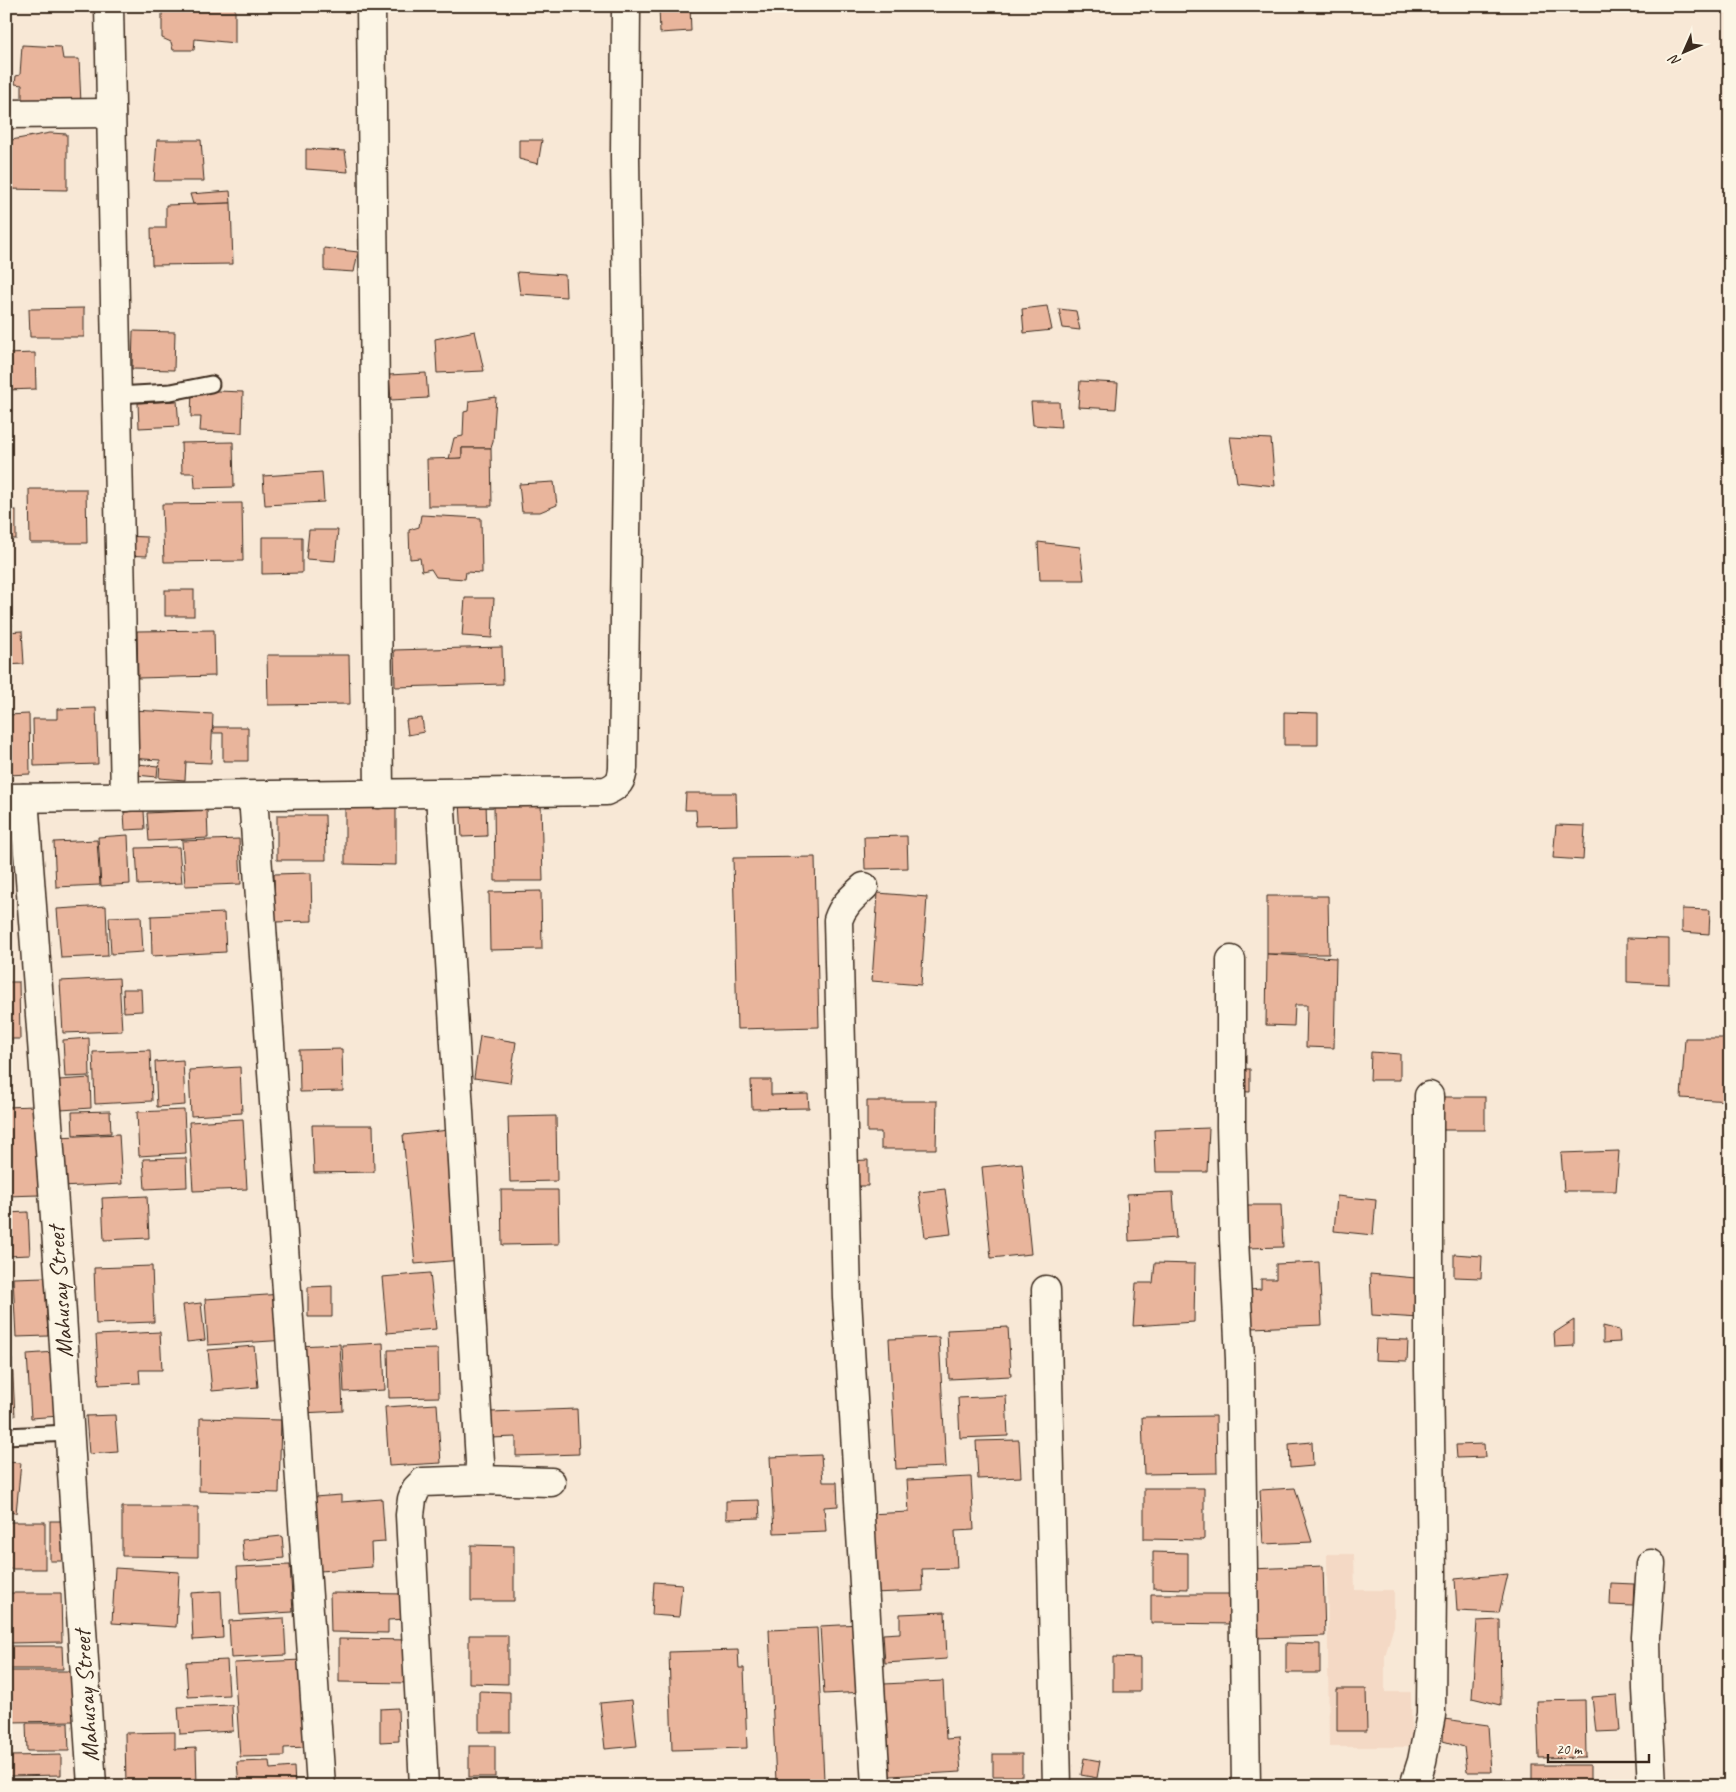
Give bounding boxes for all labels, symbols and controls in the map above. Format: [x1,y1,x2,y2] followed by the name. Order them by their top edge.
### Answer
[1658,28,1708,78] north arrow
[1664,50,1684,70] text: N
[40,1222,80,1359] street label: Mahusay Street
[66,1626,106,1763] street label: Mahusay Street
[1548,1732,1650,1764] scale bar
[1556,1740,1583,1759] text: 20 m

